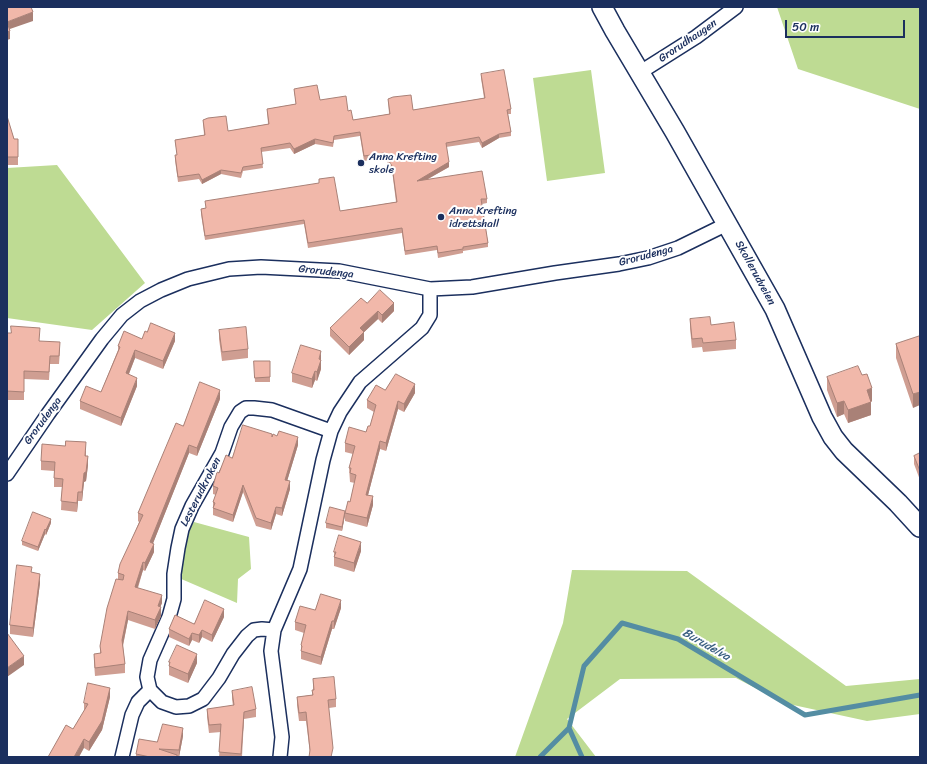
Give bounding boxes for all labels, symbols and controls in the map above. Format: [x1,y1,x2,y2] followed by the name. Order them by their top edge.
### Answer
[787,12,907,38] scale bar
[792,16,819,38] text: 50 m
[656,17,720,65] street label: Grorudhaugen
[369,150,437,176] place label: Anna Krefting skole
[356,158,366,168] marker: Anna Krefting skole
[449,204,517,230] place label: Anna Krefting idrettshall
[436,212,446,222] marker: Anna Krefting idrettshall
[732,239,778,307] street label: Skollerudveien
[618,242,674,270] street label: Grorudenga
[298,263,354,281] street label: Grorudenga
[21,395,65,447] street label: Grorudenga
[178,455,224,529] street label: Lesterudkroken
[680,626,732,664] water label: Burudelva

